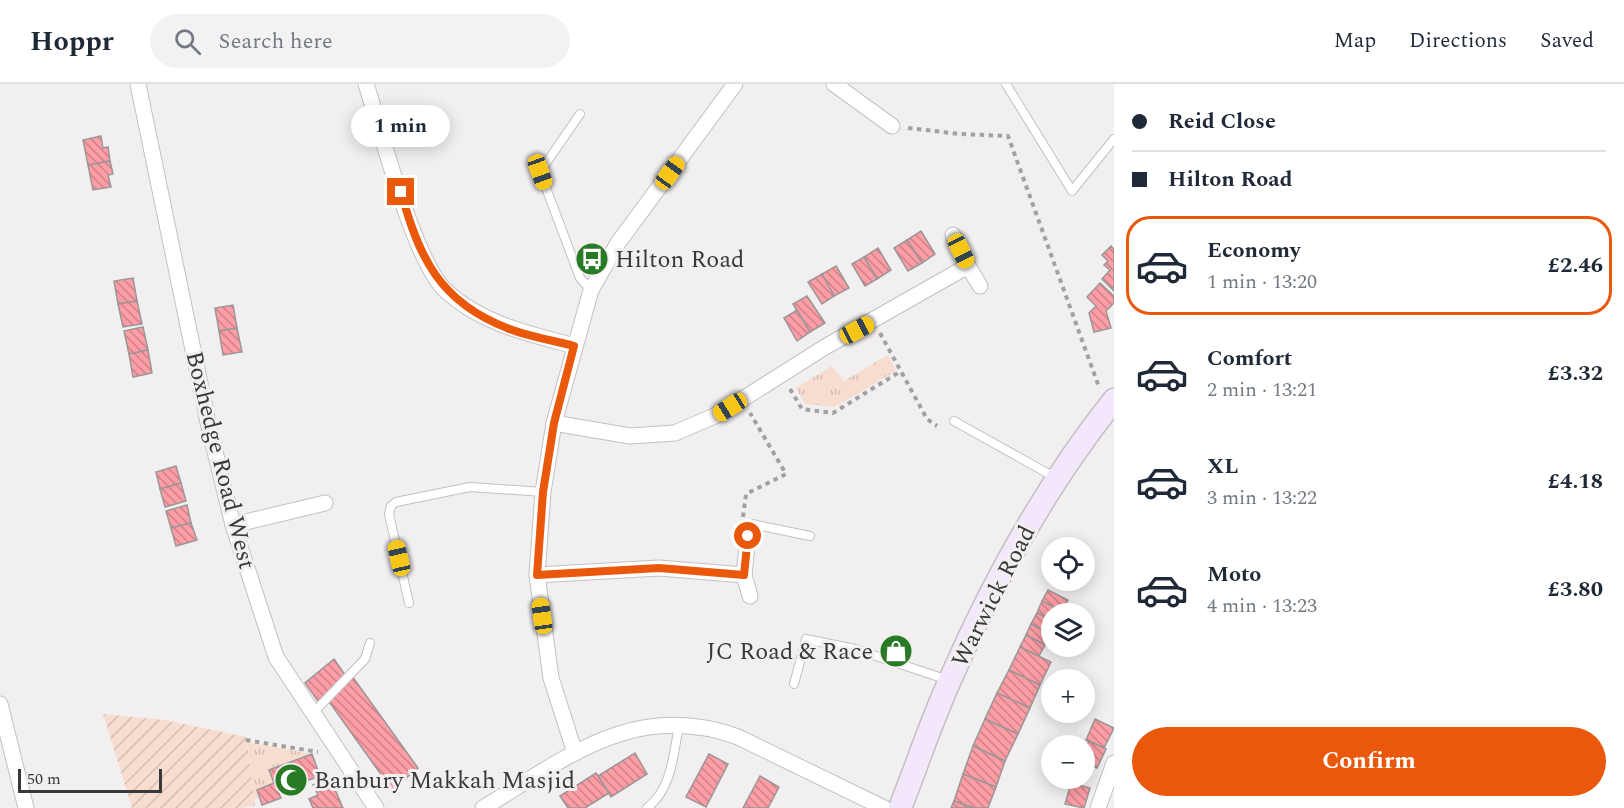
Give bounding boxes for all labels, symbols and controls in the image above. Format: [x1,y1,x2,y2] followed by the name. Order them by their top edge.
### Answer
[150,14,570,68] search box
[30,20,114,63] text: Hoppr
[171,25,204,58] icon: search
[219,25,333,58] text: Search here
[1334,25,1376,57] text: Map
[1409,25,1507,57] text: Directions
[1540,25,1594,57] text: Saved
[352,105,450,147] callout: 1 min
[1168,105,1276,138] text: Reid Close
[374,111,427,141] text: 1 min
[525,152,555,192] car
[652,153,688,193] car
[1168,163,1292,196] text: Hilton Road
[387,178,414,205] route end
[945,231,977,271] car
[1207,234,1300,267] text: Economy
[1135,239,1189,293] icon: car
[574,241,610,277] bus stop icon: Hilton Road
[615,242,745,278] place label: Hilton Road
[1548,249,1603,282] text: £2.46
[1207,267,1317,297] text: 1 min · 13:20
[837,314,877,346] car
[1207,342,1292,375] text: Comfort
[176,347,265,573] street label: Boxhedge Road West
[1135,347,1189,401] icon: car
[1548,357,1603,390] text: £3.32
[1207,375,1317,405] text: 2 min · 13:21
[710,390,750,424] car
[1207,450,1238,483] text: XL
[1135,455,1189,509] icon: car
[1548,465,1603,498] text: £4.18
[1207,483,1317,513] text: 3 min · 13:22
[943,519,1045,674] street label: Warwick Road
[734,522,761,549] route start
[1041,537,1095,789] map controls
[1041,537,1095,591] button: locate
[386,538,412,578] car
[1207,558,1261,591] text: Moto
[1135,563,1189,617] icon: car
[1548,573,1603,606] text: £3.80
[1207,591,1317,621] text: 4 min · 13:23
[531,597,553,635] car
[1041,603,1095,657] button: layers
[878,633,914,669] shop icon: JC Road & Race
[706,634,873,670] place label: JC Road & Race
[1041,669,1095,723] button: +
[1132,727,1606,796] button: Confirm
[1041,735,1095,789] button: −
[273,762,309,798] mosque icon: Banbury Makkah Masjid
[314,763,575,799] place label: Banbury Makkah Masjid
[18,766,162,794] scale bar
[27,767,61,791] text: 50 m

